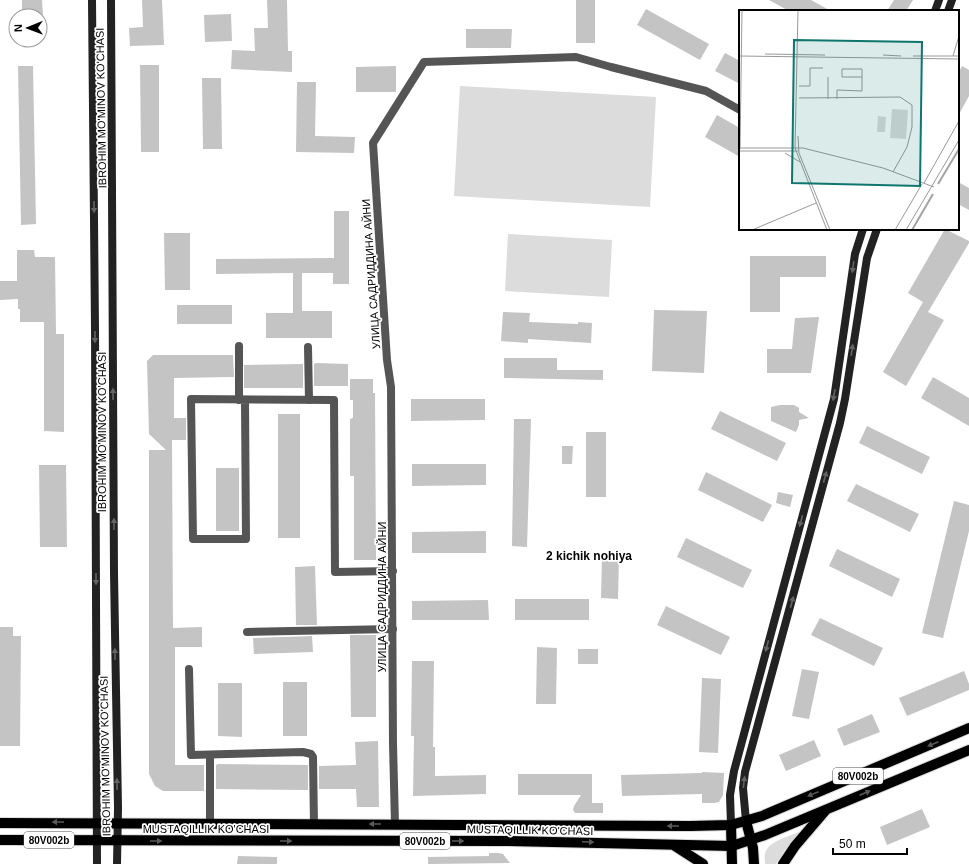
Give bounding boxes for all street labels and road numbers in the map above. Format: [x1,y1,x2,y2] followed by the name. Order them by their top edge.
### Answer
[94,28,108,188] street label: IBROHIM MO'MINOV KO'CHASI
[360,198,382,350] street label: УЛИЦА САДРИДДИНА АЙНИ
[96,352,108,512] street label: IBROHIM MO'MINOV KO'CHASI
[376,522,388,672] street label: УЛИЦА САДРИДДИНА АЙНИ
[98,676,112,836] street label: IBROHIM MO'MINOV KO'CHASI
[833,768,883,784] road number: 80V002b
[143,823,269,835] street label: MUSTAQILLIK KO'CHASI
[467,823,593,837] street label: MUSTAQILLIK KO'CHASI
[24,832,74,848] road number: 80V002b
[400,833,450,849] road number: 80V002b

